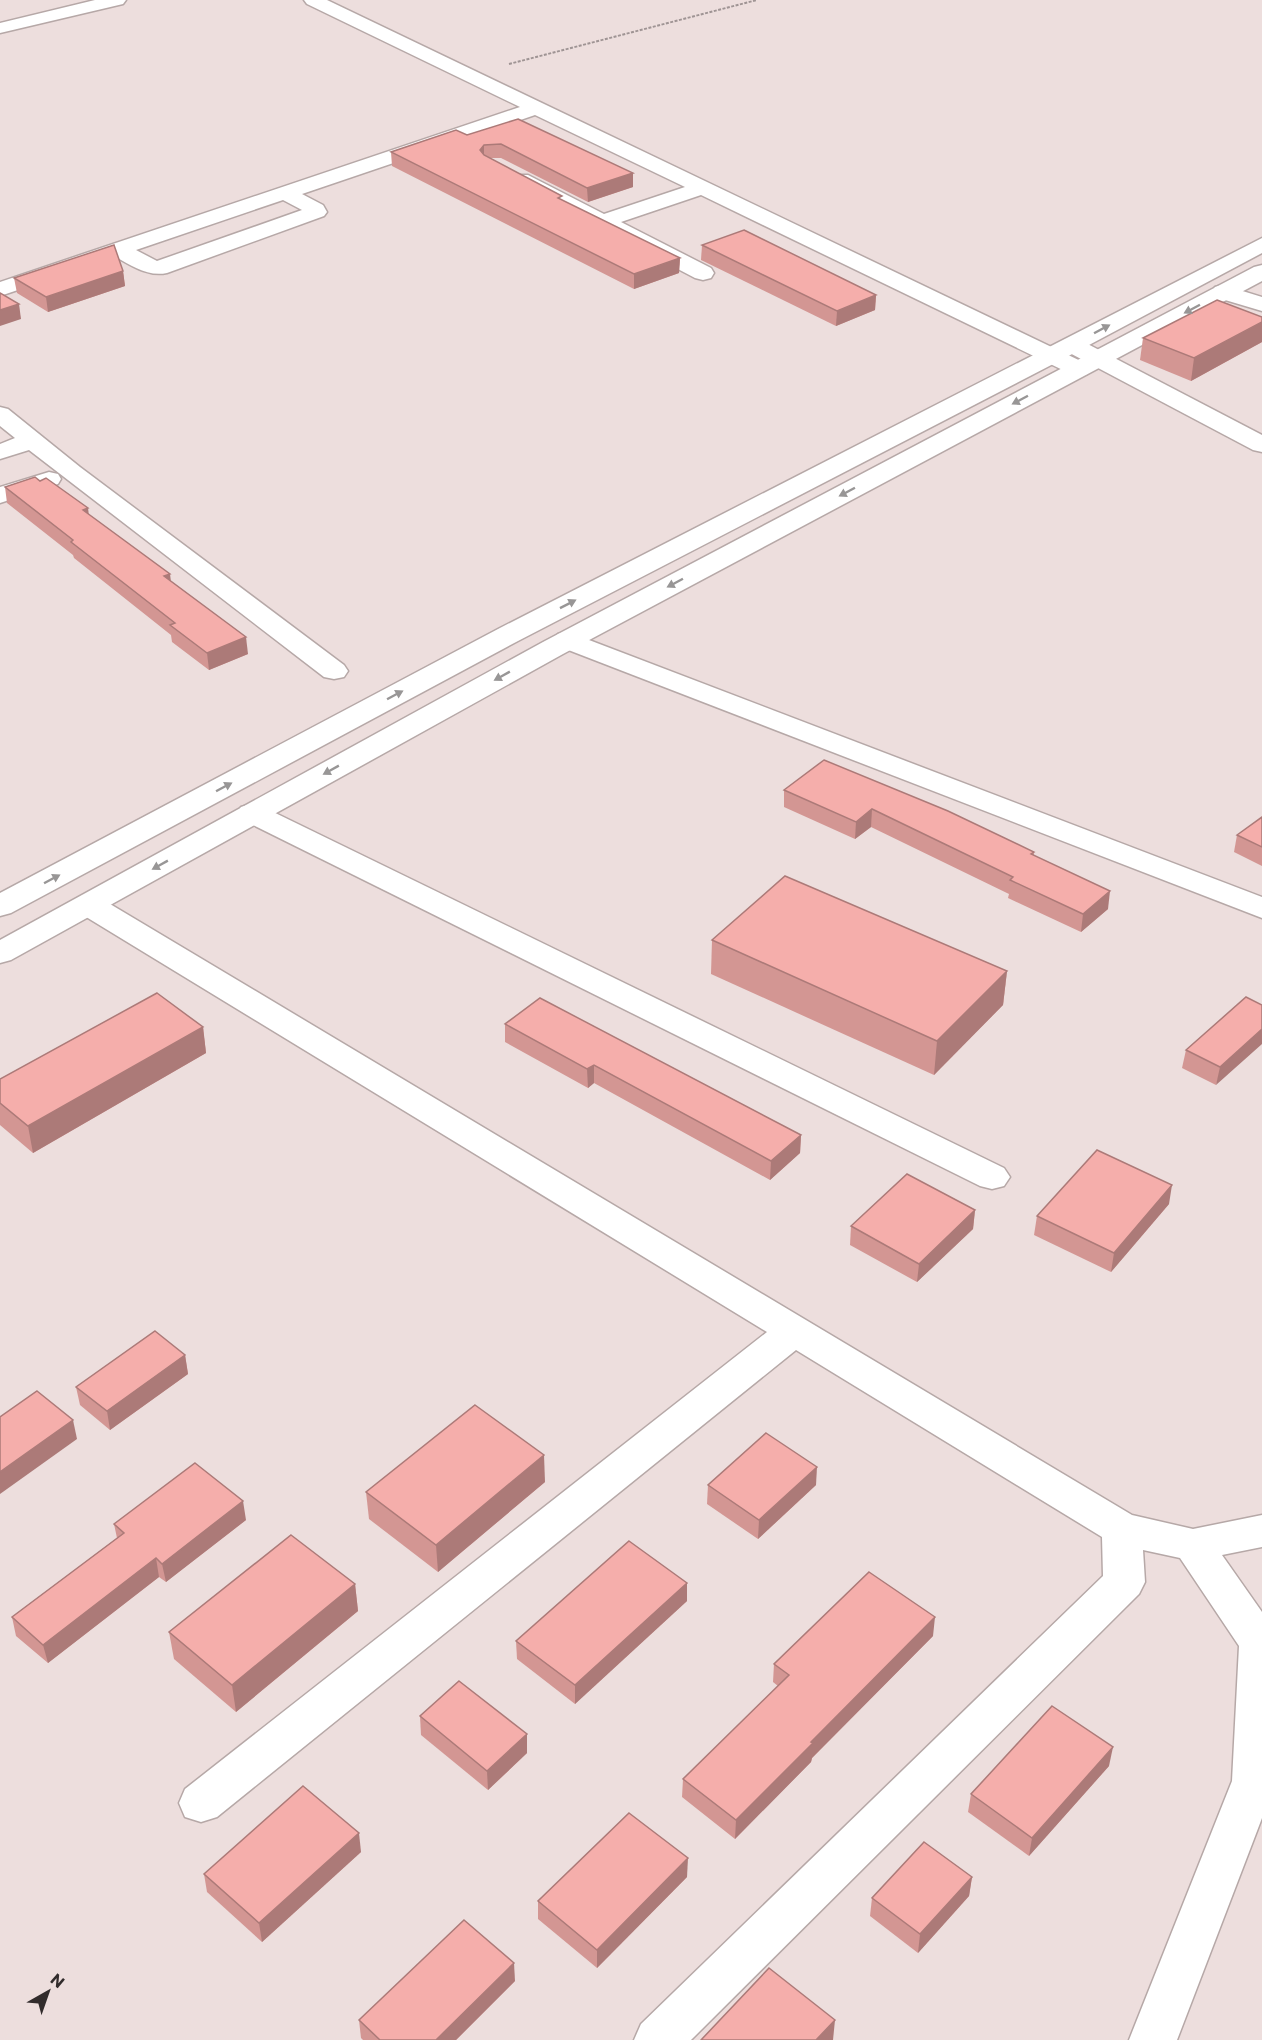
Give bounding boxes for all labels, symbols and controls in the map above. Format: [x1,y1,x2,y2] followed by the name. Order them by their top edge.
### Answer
[1183,304,1200,314] one-way arrow
[1094,324,1111,333] one-way arrow
[1011,396,1028,405] one-way arrow
[839,487,856,497] one-way arrow
[666,578,683,588] one-way arrow
[559,599,577,609] one-way arrow
[493,671,510,681] one-way arrow
[387,690,404,700] one-way arrow
[322,765,339,775] one-way arrow
[215,782,232,792] one-way arrow
[151,860,168,870] one-way arrow
[43,874,60,884] one-way arrow
[18,1962,78,2022] north arrow
[47,1969,69,1991] text: N

